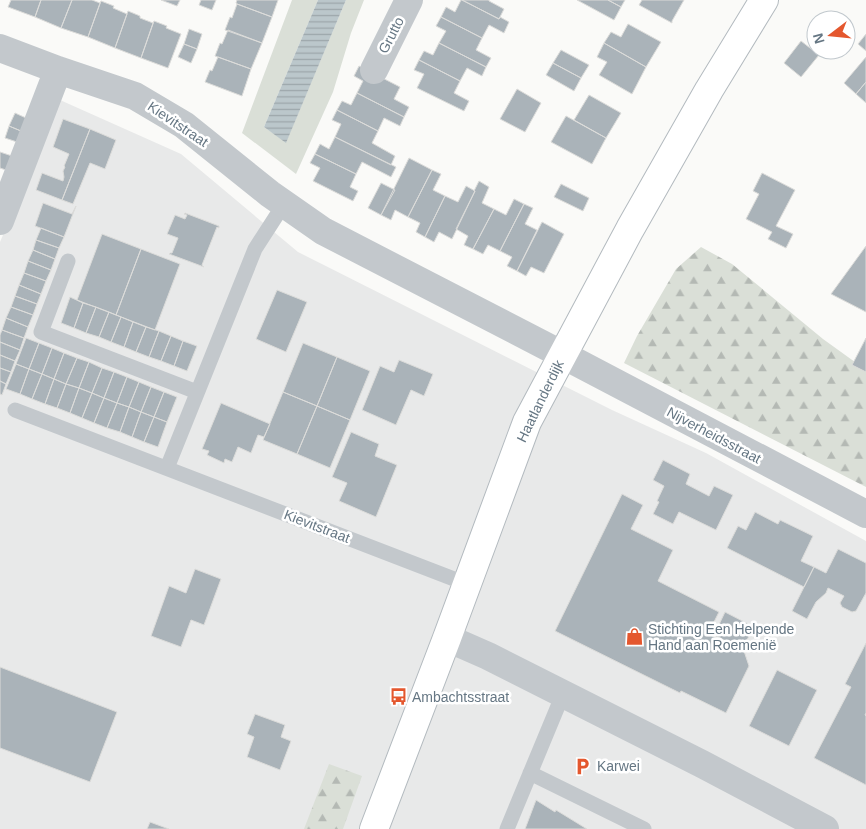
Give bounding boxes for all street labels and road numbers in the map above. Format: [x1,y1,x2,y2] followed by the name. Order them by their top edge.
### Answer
[375,14,407,56] street label: Grutto
[145,98,211,150] street label: Kievitstraat
[513,356,567,445] street label: Haatlanderdijk
[664,403,764,467] street label: Nijverheidsstraat
[282,506,352,546] street label: Kievitstraat

